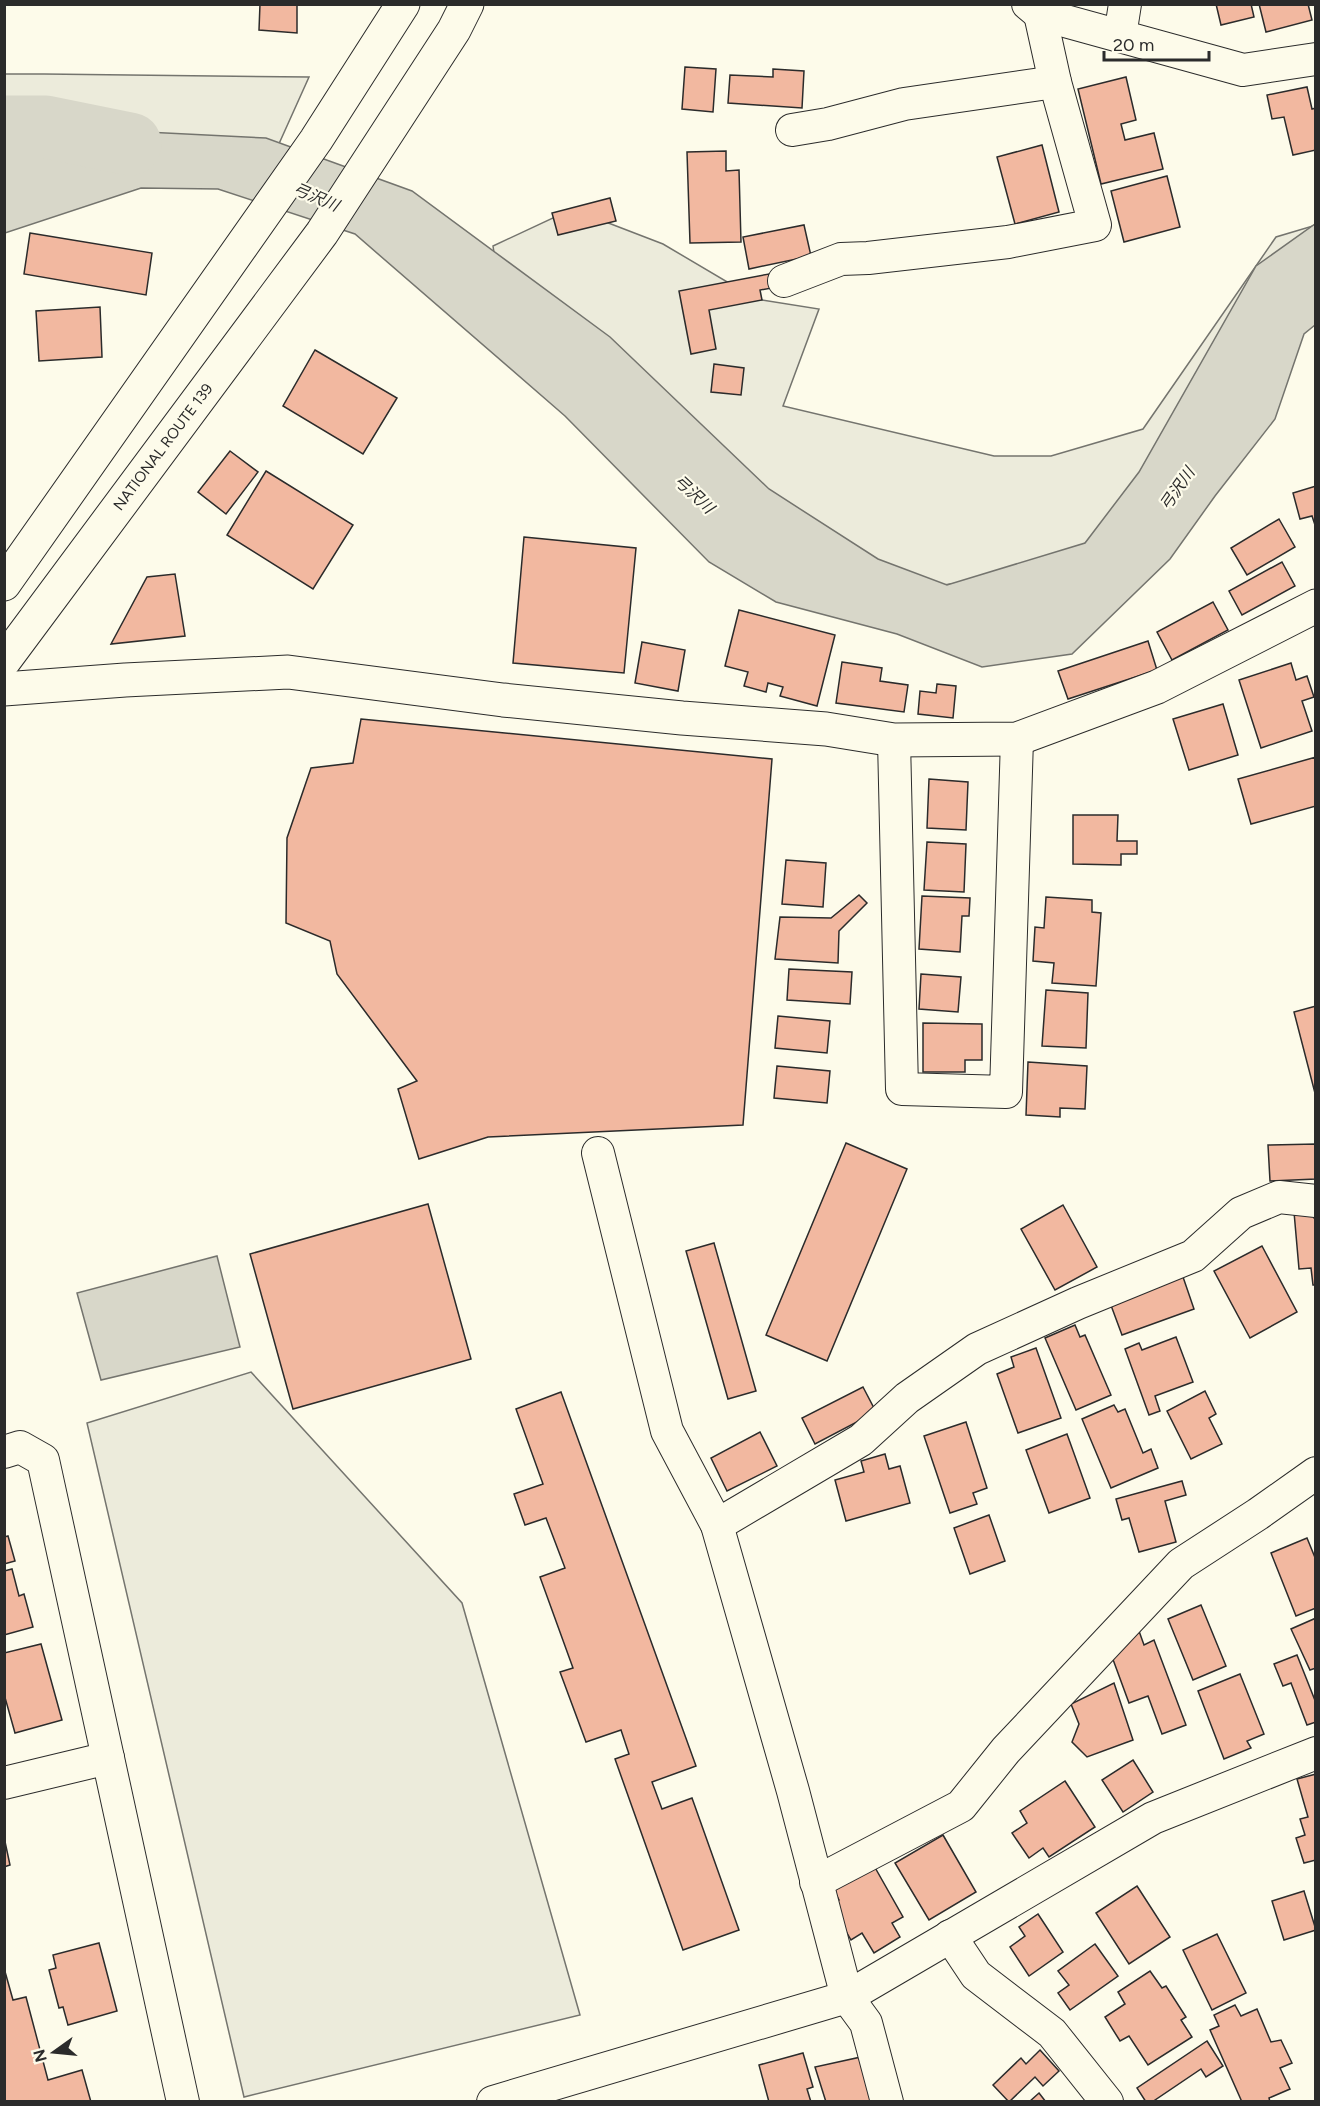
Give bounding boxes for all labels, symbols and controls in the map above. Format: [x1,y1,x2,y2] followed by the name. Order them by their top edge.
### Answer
[1104,24,1209,62] scale bar
[1113,34,1154,56] text: 20 m
[290,179,344,216] water label: 弓沢川
[109,380,217,514] street label: NATIONAL ROUTE 139
[1155,462,1200,514] water label: 弓沢川
[670,471,719,519] water label: 弓沢川
[24,2022,84,2082] north arrow
[29,2047,51,2064] text: N

